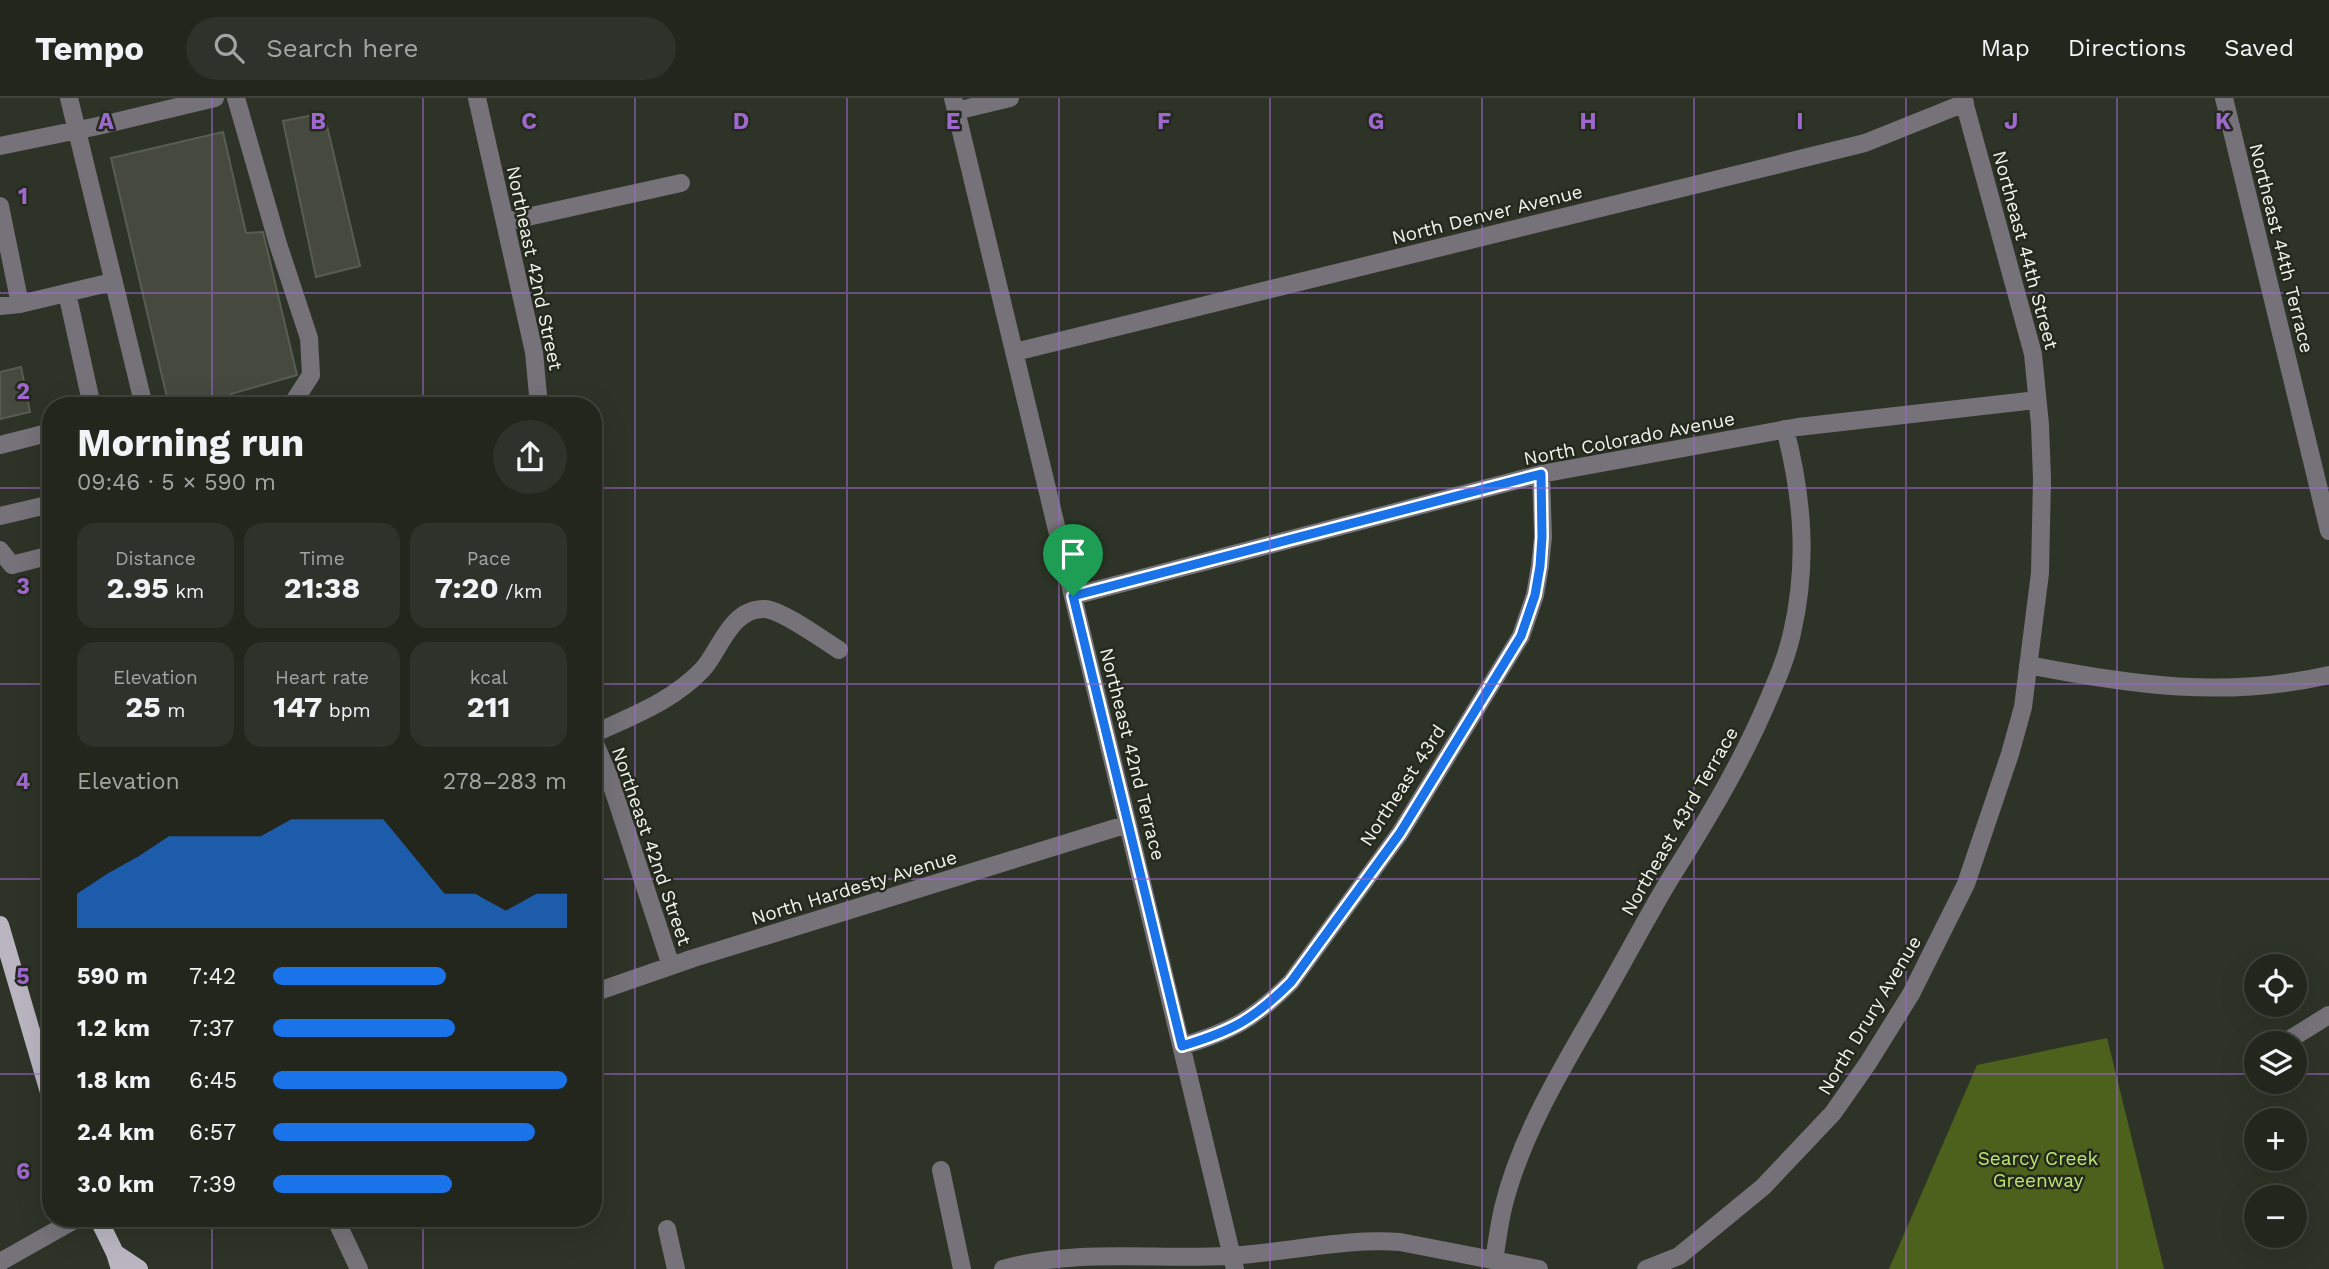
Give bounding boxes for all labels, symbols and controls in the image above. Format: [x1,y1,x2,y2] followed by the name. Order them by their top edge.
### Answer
[186,17,676,80] search box
[35,29,144,68] text: Tempo
[210,29,248,67] icon: search
[266,33,419,63] text: Search here
[1981,34,2030,62] text: Map
[2068,34,2186,62] text: Directions
[2224,34,2294,62] text: Saved
[98,108,114,135] text: A
[310,108,326,135] text: B
[521,108,537,135] text: C
[733,108,749,135] text: D
[946,108,960,135] text: E
[1157,108,1171,135] text: F
[1368,108,1384,135] text: G
[1579,108,1597,135] text: H
[1796,108,1804,135] text: I
[2004,108,2018,135] text: J
[2215,108,2231,135] text: K
[2244,141,2319,355] street label: Northeast 44th Terrace
[1988,148,2063,352] street label: Northeast 44th Street
[502,164,567,372] street label: Northeast 42nd Street
[1389,180,1585,249] street label: North Denver Avenue
[18,183,28,210] text: 1
[16,378,30,405] text: 2
[1522,407,1737,470] street label: North Colorado Avenue
[493,420,567,494] button: share
[77,421,304,465] text: Morning run
[77,469,276,496] text: 09:46 · 5 × 590 m
[1043,524,1103,596] pin
[1054,535,1092,573] icon: arrive
[115,547,196,570] text: Distance
[299,547,345,570] text: Time
[467,547,511,570] text: Pace
[106,570,169,605] text: 2.95
[284,570,360,605] text: 21:38
[435,570,499,605] text: 7:20
[16,573,30,600] text: 3
[169,580,204,603] text: km
[499,580,542,603] text: /km
[1095,645,1170,863] street label: Northeast 42nd Terrace
[113,666,198,689] text: Elevation
[275,666,369,689] text: Heart rate
[470,666,507,689] text: kcal
[125,689,161,724] text: 25
[273,689,322,724] text: 147
[467,689,511,724] text: 211
[161,699,185,722] text: m
[322,699,371,722] text: bpm
[1355,720,1450,850] street label: Northeast 43rd
[1616,723,1743,920] street label: Northeast 43rd Terrace
[607,744,696,948] street label: Northeast 42nd Street
[16,768,31,795] text: 4
[77,768,180,795] text: Elevation
[443,768,567,795] text: 278–283 m
[749,845,960,930] street label: North Hardesty Avenue
[1813,931,1926,1099] street label: North Drury Avenue
[2244,954,2307,1248] map controls
[2244,954,2307,1017] button: locate
[16,963,30,990] text: 5
[77,963,148,990] text: 590 m
[189,963,236,990] text: 7:42
[77,1015,150,1042] text: 1.2 km
[189,1015,234,1042] text: 7:37
[2244,1031,2307,1094] button: layers
[77,1067,151,1094] text: 1.8 km
[189,1067,237,1094] text: 6:45
[2244,1108,2307,1171] button: +
[77,1119,155,1146] text: 2.4 km
[189,1119,236,1146] text: 6:57
[1978,1147,2099,1192] park label: Searcy Creek Greenway
[16,1158,30,1185] text: 6
[77,1171,154,1198] text: 3.0 km
[189,1171,236,1198] text: 7:39
[2244,1185,2307,1248] button: −

